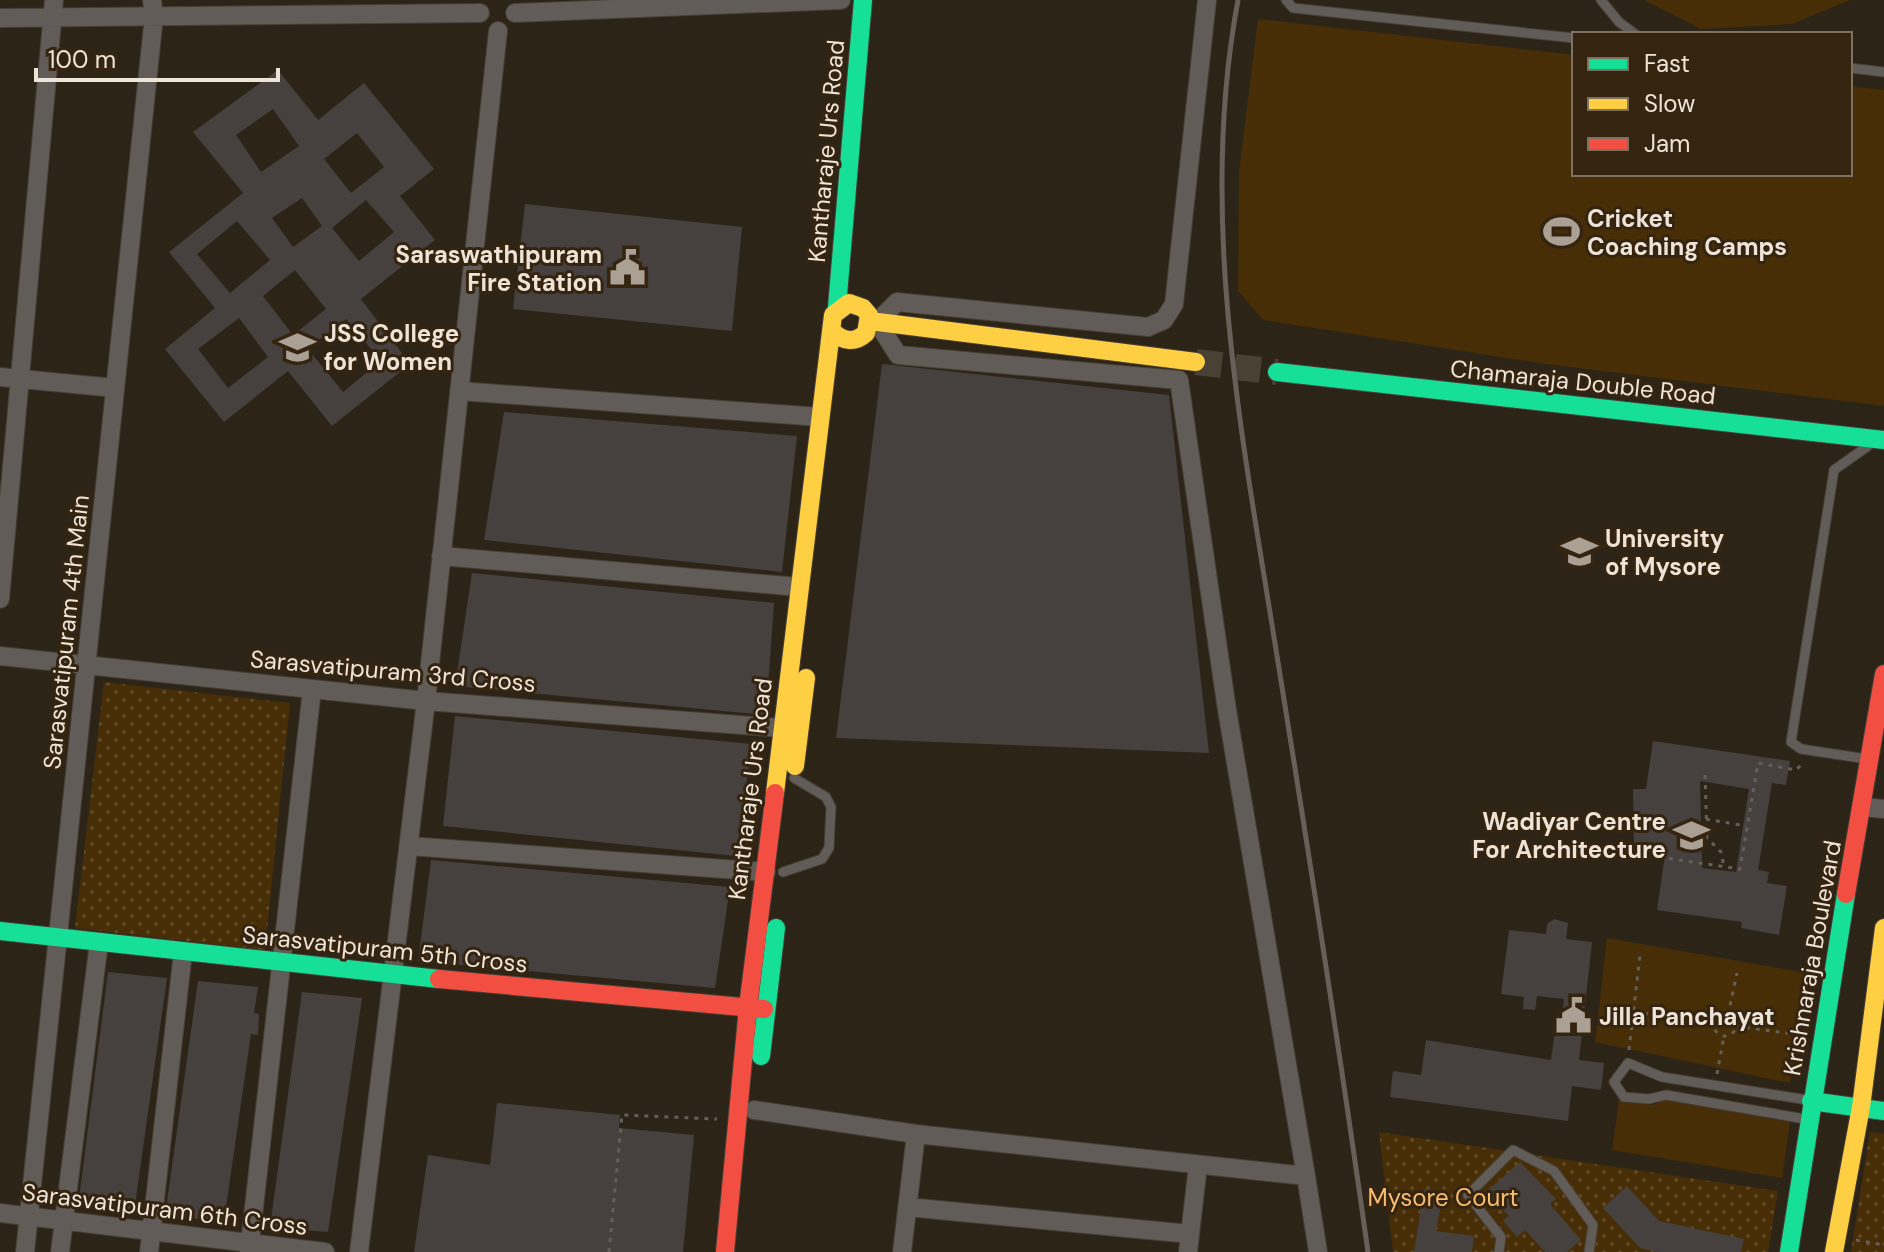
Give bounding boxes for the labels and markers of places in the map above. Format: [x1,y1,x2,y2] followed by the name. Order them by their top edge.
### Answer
[1587,203,1787,262] place label: Cricket Coaching Camps
[1542,213,1580,251] sports icon: Cricket Coaching Camps
[395,239,602,298] place label: Saraswathipuram Fire Station
[609,249,647,287] public building icon: Saraswathipuram Fire Station
[324,318,459,377] place label: JSS College for Women
[279,328,317,366] school or university icon: JSS College for Women
[1605,523,1725,582] place label: University of Mysore
[1560,533,1598,571] school or university icon: University of Mysore
[1472,806,1666,865] place label: Wadiyar Centre For Architecture
[1673,816,1711,854] school or university icon: Wadiyar Centre For Architecture
[1554,997,1592,1035] public building icon: Jilla Panchayat
[1599,1001,1775,1032] place label: Jilla Panchayat

